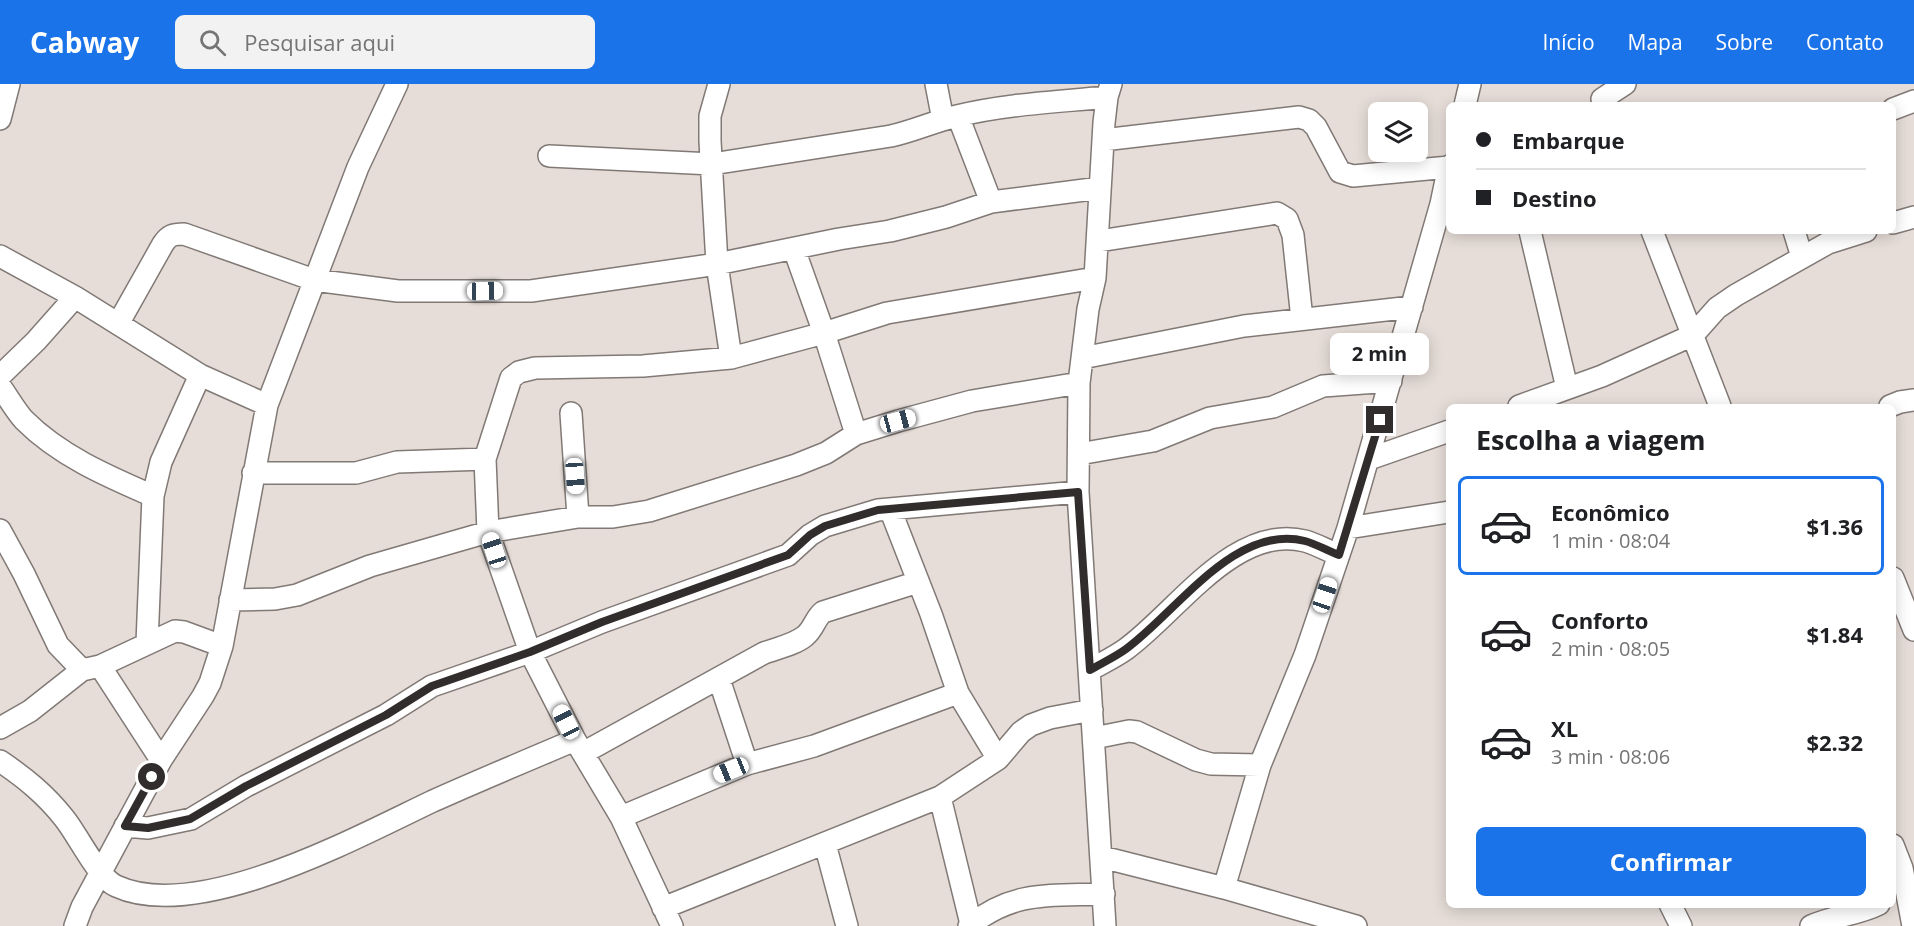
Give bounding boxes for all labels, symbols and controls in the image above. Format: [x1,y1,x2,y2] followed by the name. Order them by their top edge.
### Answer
[175,15,595,69] search box
[30,23,139,61] text: Cabway
[196,26,229,59] icon: search
[244,27,395,57] text: Pesquisar aqui
[1542,28,1595,56] text: Início
[1628,28,1683,56] text: Mapa
[1716,28,1773,56] text: Sobre
[1806,28,1884,56] text: Contato
[1368,102,1428,162] map controls
[1368,102,1428,162] button: layers
[1512,125,1625,155] text: Embarque
[1512,183,1597,213] text: Destino
[467,282,503,300] car
[1330,333,1430,375] callout: 2 min
[1352,340,1407,367] text: 2 min
[1366,406,1393,433] route end
[878,408,918,434] car
[1476,421,1705,458] text: Escolha a viagem
[565,457,585,495] car
[1551,497,1670,527] text: Econômico
[1479,499,1533,553] icon: car
[1806,511,1863,541] text: $1.36
[1551,527,1670,554] text: 1 min · 08:04
[480,530,508,570] car
[1311,575,1339,615] car
[1551,605,1648,635] text: Conforto
[1479,607,1533,661] icon: car
[1806,619,1863,649] text: $1.84
[1551,635,1670,662] text: 2 min · 08:05
[550,702,582,742] car
[1551,713,1578,743] text: XL
[1479,715,1533,769] icon: car
[1806,727,1863,757] text: $2.32
[1551,743,1670,770] text: 3 min · 08:06
[711,755,751,785] car
[138,763,165,790] route start
[1476,827,1866,896] button: Confirmar

